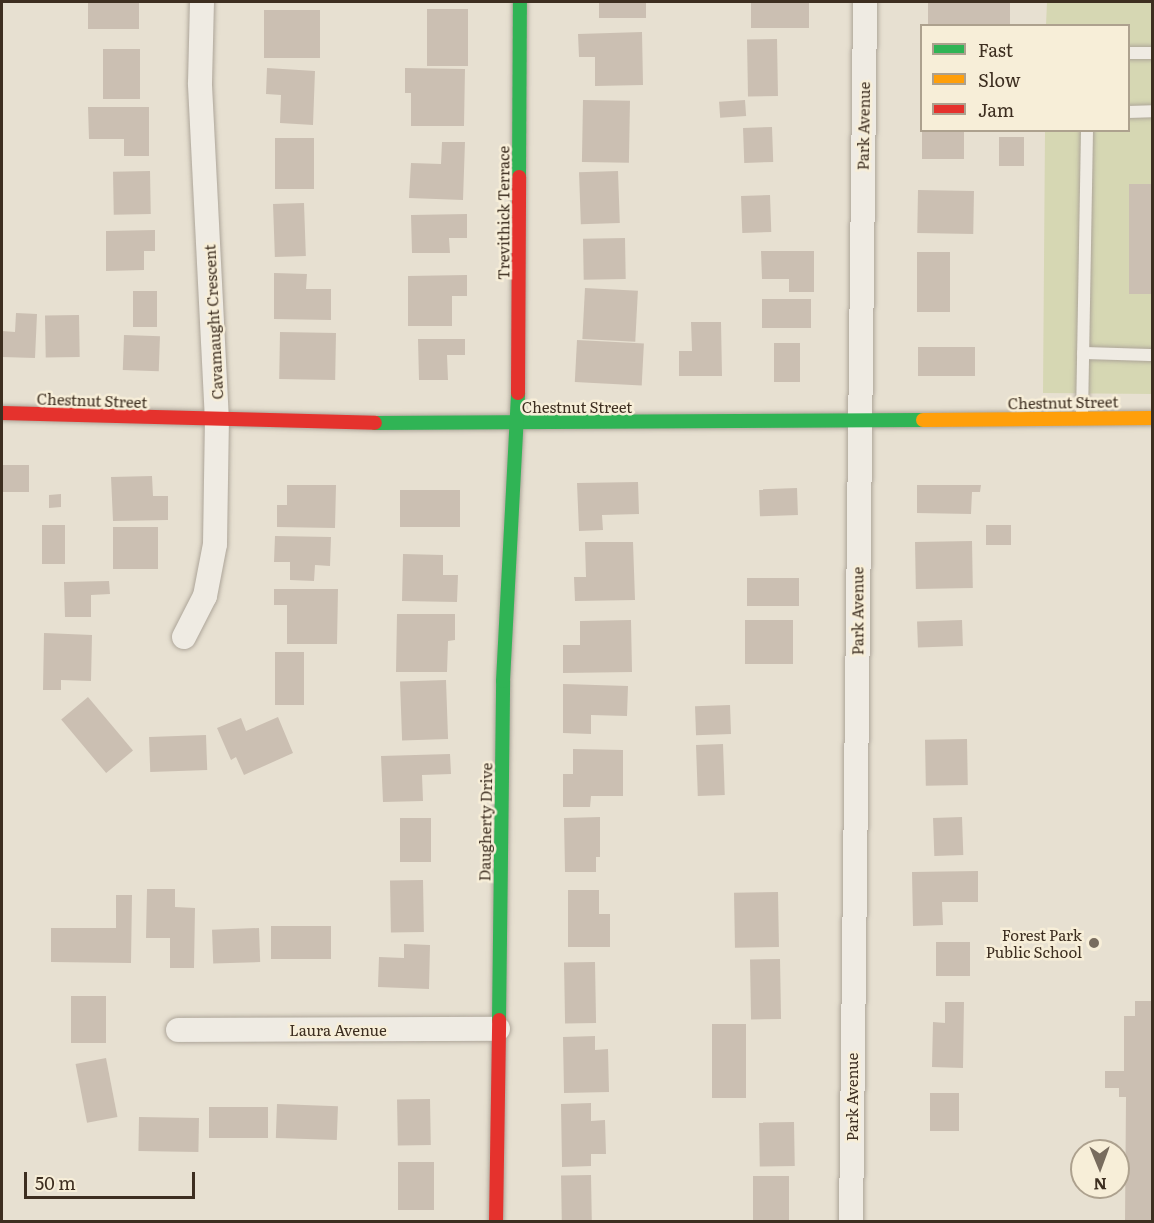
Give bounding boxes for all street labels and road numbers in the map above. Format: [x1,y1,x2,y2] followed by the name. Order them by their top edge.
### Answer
[853,82,873,170] street label: Park Avenue
[494,146,512,280] street label: Trevithick Terrace
[200,244,226,400] street label: Cavamaught Crescent
[36,389,148,411] street label: Chestnut Street
[1007,392,1119,412] street label: Chestnut Street
[522,398,632,416] street label: Chestnut Street
[848,567,866,655] street label: Park Avenue
[475,763,495,881] street label: Daugherty Drive
[289,1021,387,1039] street label: Laura Avenue
[843,1053,861,1141] street label: Park Avenue

